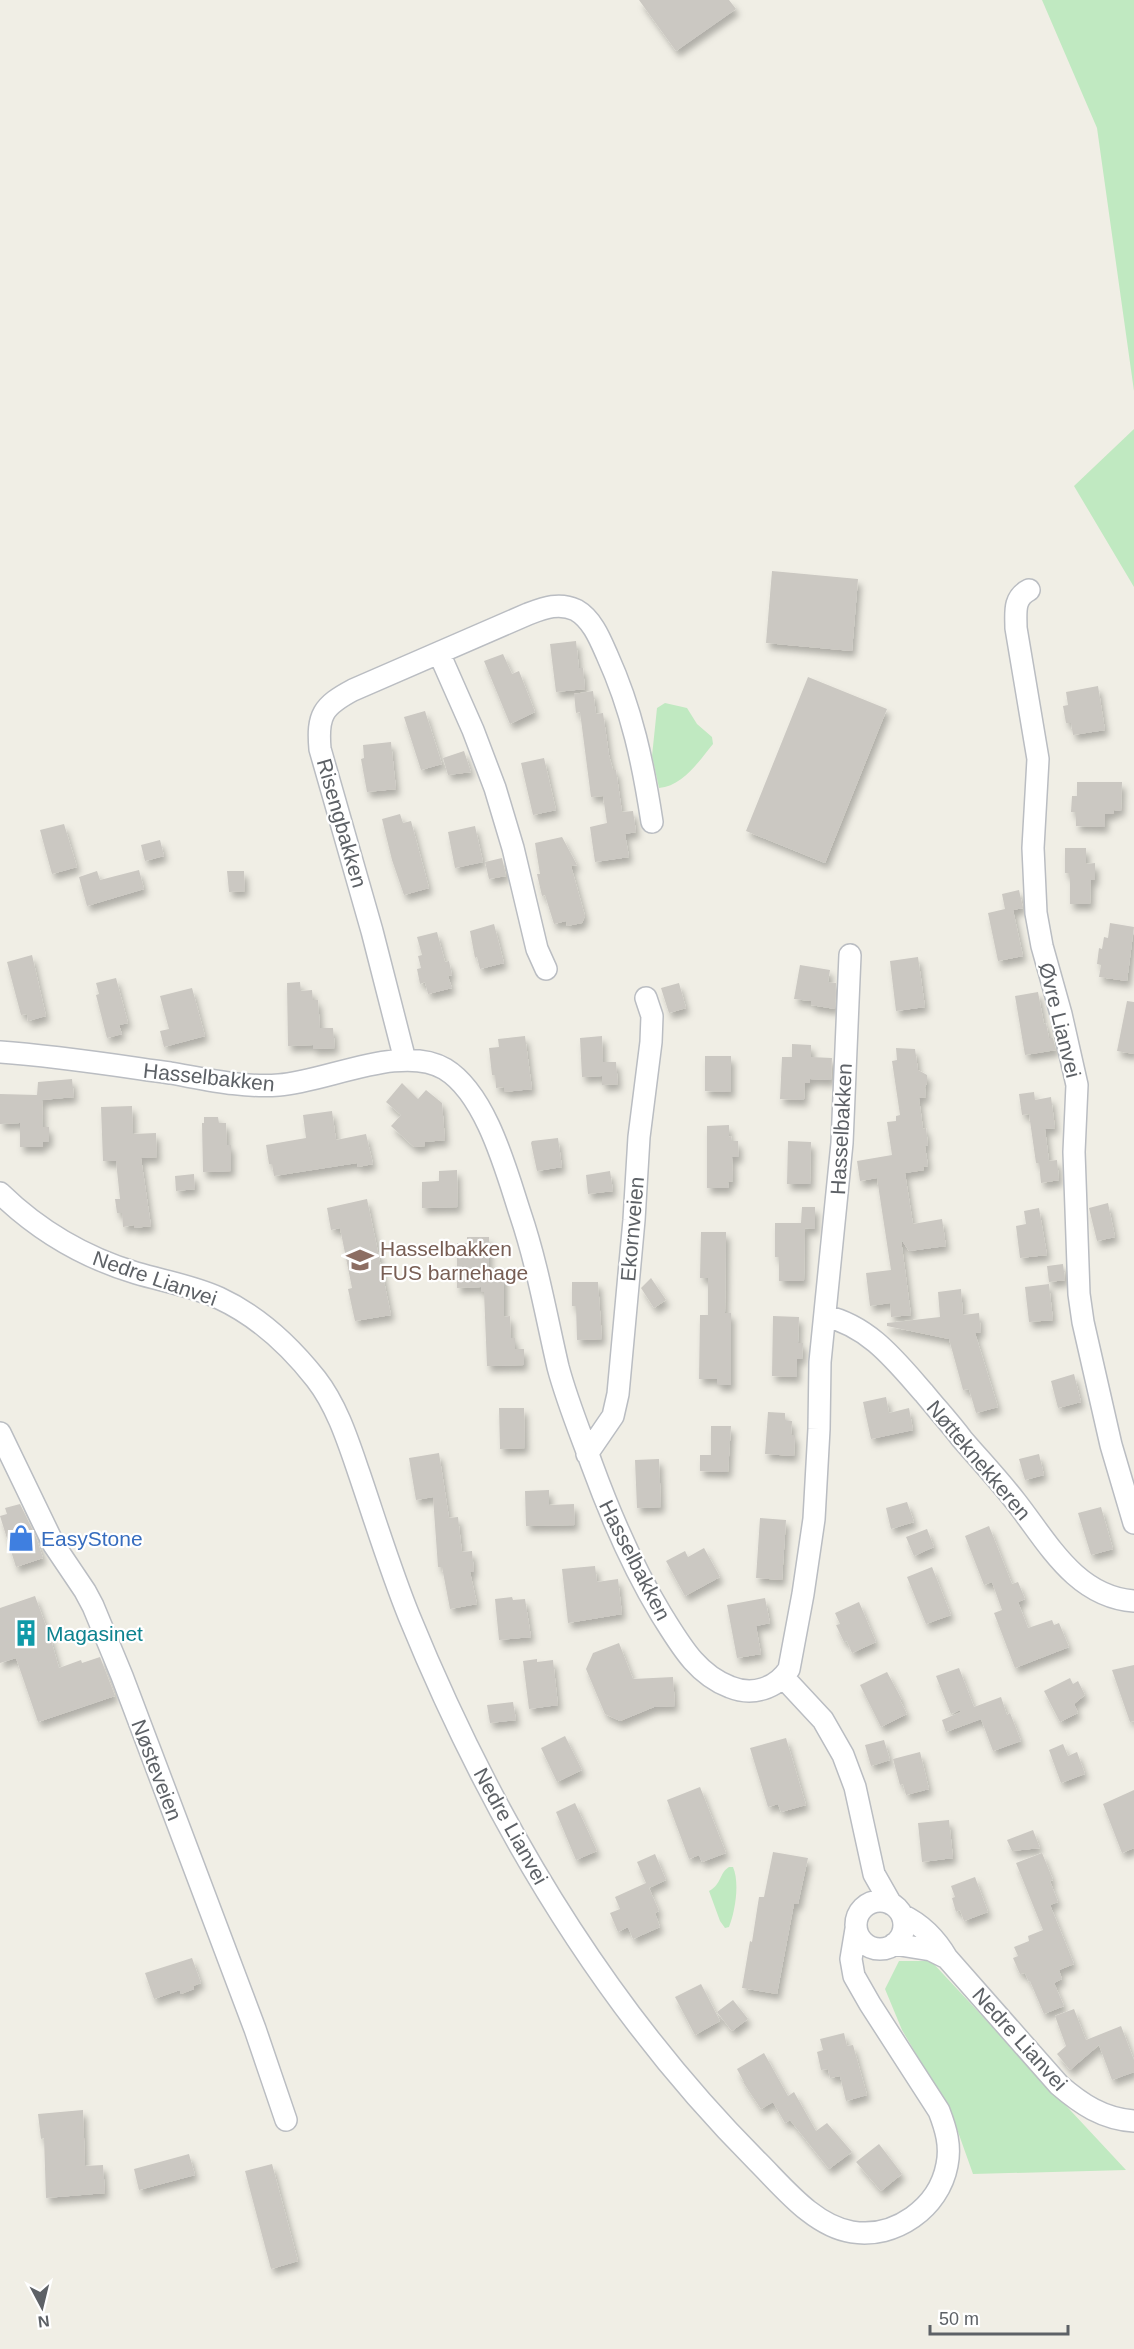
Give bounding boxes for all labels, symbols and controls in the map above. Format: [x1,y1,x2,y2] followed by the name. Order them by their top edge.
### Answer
[313,756,371,890] street label: Risengbakken
[1035,960,1085,1080] street label: Øvre Lianvei
[142,1059,276,1095] street label: Hasselbakken
[826,1063,856,1195] street label: Hasselbakken
[616,1176,648,1282] street label: Ekornveien
[380,1237,528,1284] place label: Hasselbakken FUS barnehage
[345,1245,375,1275] school or university icon: Hasselbakken FUS barnehage
[90,1246,220,1310] street label: Nedre Lianvei
[923,1396,1035,1524] street label: Nøtteknekkeren
[595,1496,675,1624] street label: Hasselbakken
[6,1523,36,1553] shop icon: EasyStone
[41,1527,143,1550] place label: EasyStone
[11,1618,41,1648] building icon: Magasinet
[46,1622,143,1645] place label: Magasinet
[127,1716,187,1824] street label: Nøsteveien
[470,1764,552,1888] street label: Nedre Lianvei
[968,1983,1072,2095] street label: Nedre Lianvei
[12,2277,72,2337] north arrow
[930,2298,1068,2336] scale bar
[939,2309,979,2329] text: 50 m
[37,2312,51,2331] text: N

